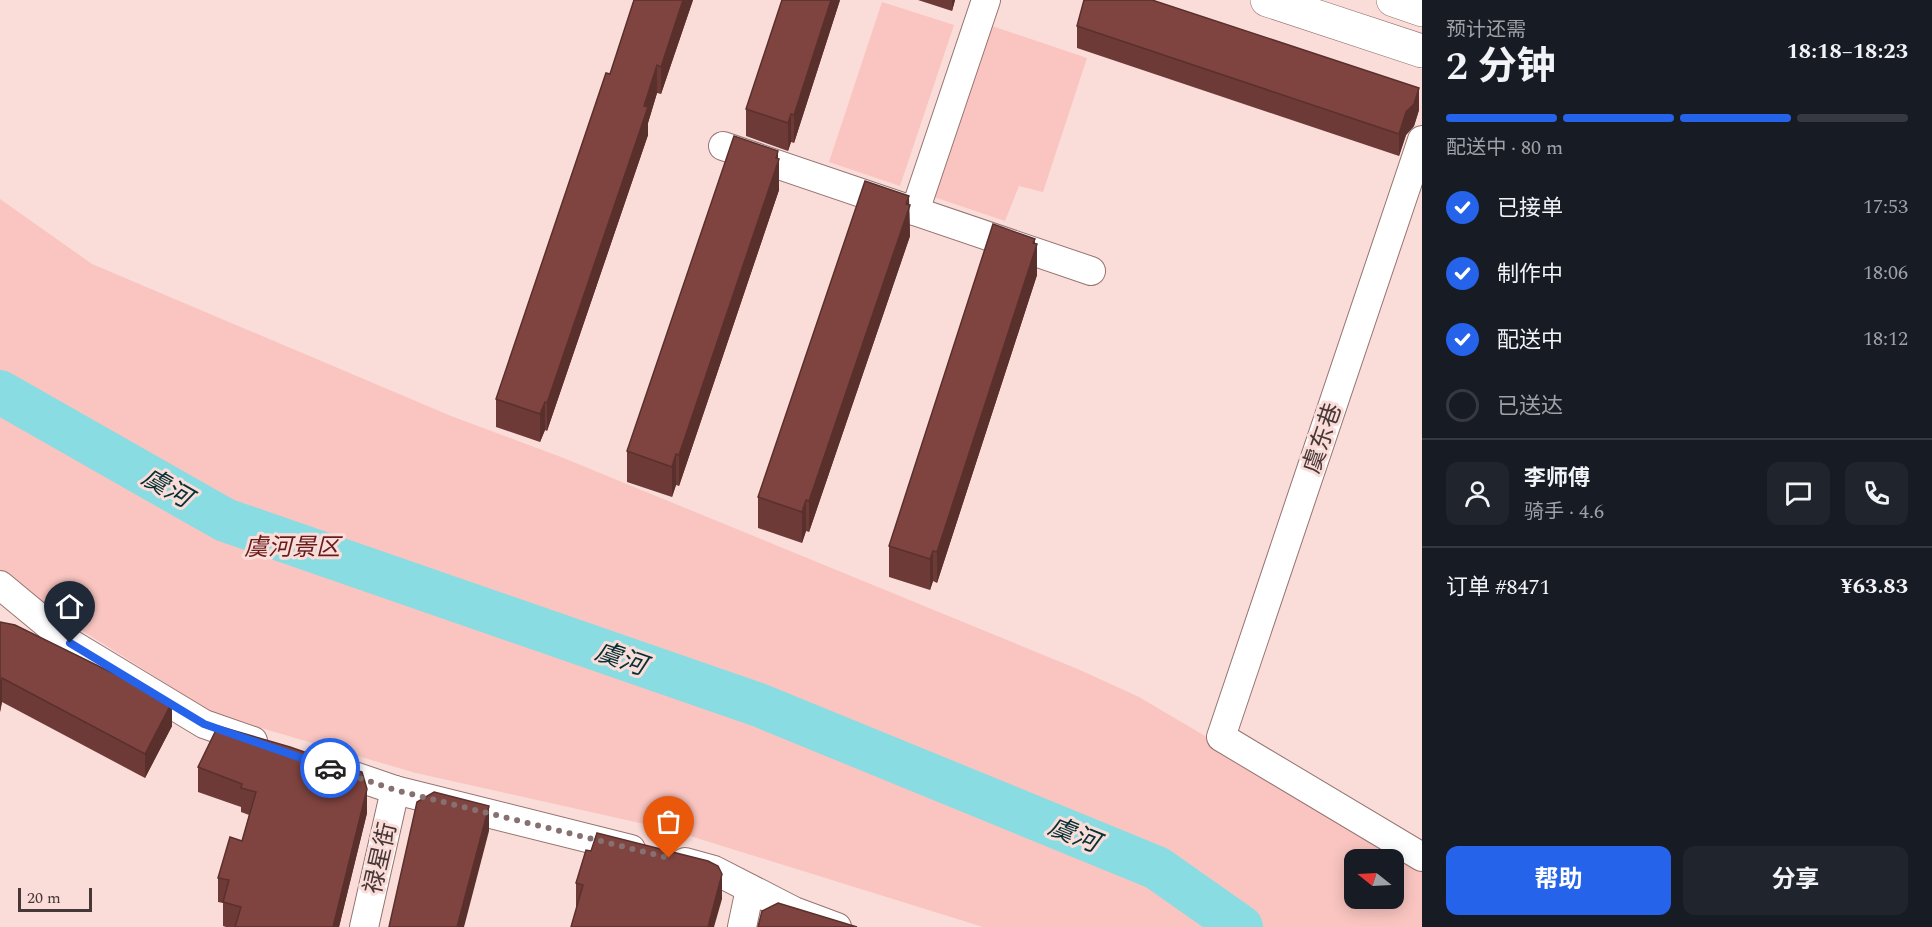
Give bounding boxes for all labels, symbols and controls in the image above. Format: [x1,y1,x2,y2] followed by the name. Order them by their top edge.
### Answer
[1446,15,1526,45] text: 预计还需
[1786,35,1908,68] text: 18:18–18:23
[1446,38,1556,97] text: 2 分钟
[1446,133,1563,163] text: 配送中 · 80 m
[1446,191,1479,224] icon: check
[1497,192,1563,225] text: 已接单
[1863,192,1908,222] text: 17:53
[1446,257,1479,290] icon: check
[1497,258,1563,291] text: 制作中
[1863,258,1908,288] text: 18:06
[1446,323,1479,356] icon: check
[1497,324,1563,357] text: 配送中
[1863,324,1908,354] text: 18:12
[1497,390,1563,423] text: 已送达
[1294,398,1352,478] street label: 虞东巷
[134,458,203,521] water label: 虞河
[1446,462,1509,525] button: person
[1524,462,1590,495] text: 李师傅
[1767,462,1830,525] button: chat
[1845,462,1908,525] button: phone
[1524,497,1604,527] text: 骑手 · 4.6
[244,530,343,566] park label: 虞河景区
[1840,570,1908,603] text: ¥63.83
[1446,571,1551,604] text: 订单 #8471
[44,581,95,643] pin
[53,590,86,623] icon: home
[590,632,656,688] water label: 虞河
[300,738,360,798] courier
[314,752,347,785] icon: car
[643,796,694,858] pin
[652,805,685,838] icon: bag
[1042,807,1110,865] water label: 虞河
[355,819,407,897] street label: 禄星街
[1446,846,1671,915] button: 帮助
[1683,846,1908,915] button: 分享
[1344,849,1404,909] north arrow
[1344,849,1404,909] map controls
[18,885,92,912] scale bar
[27,886,61,910] text: 20 m

